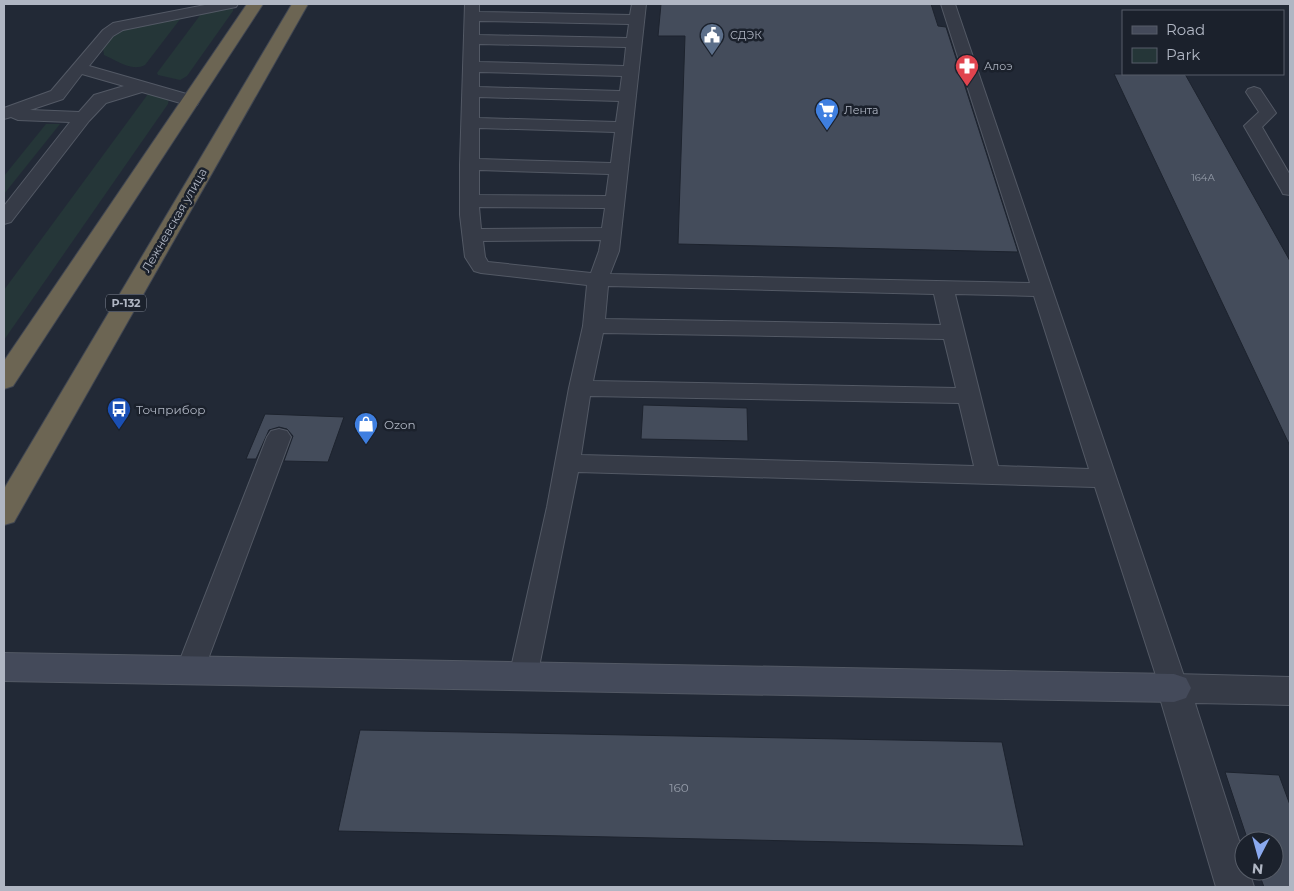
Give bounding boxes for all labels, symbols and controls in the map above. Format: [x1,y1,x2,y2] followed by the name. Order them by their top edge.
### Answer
[1122,10,1284,75] legend
[1166,20,1205,39] text: Road
[699,22,725,56] public building icon: СДЭК
[730,28,762,42] place label: СДЭК
[1166,45,1200,64] text: Park
[954,53,980,87] pharmacy icon: Алоэ
[984,59,1012,73] place label: Алоэ
[814,97,840,131] supermarket icon: Лента
[844,103,878,117] place label: Лента
[138,165,210,275] street label: Лежневская улица
[1191,171,1215,184] house number: 164А
[106,294,146,312] road number: Р-132
[106,396,132,430] bus stop icon: Точприбор
[136,402,206,417] place label: Точприбор
[353,411,379,445] shop icon: Ozon
[384,417,416,432] place label: Ozon
[669,780,689,795] house number: 160
[1234,831,1284,881] north arrow
[1251,859,1264,878] text: N

